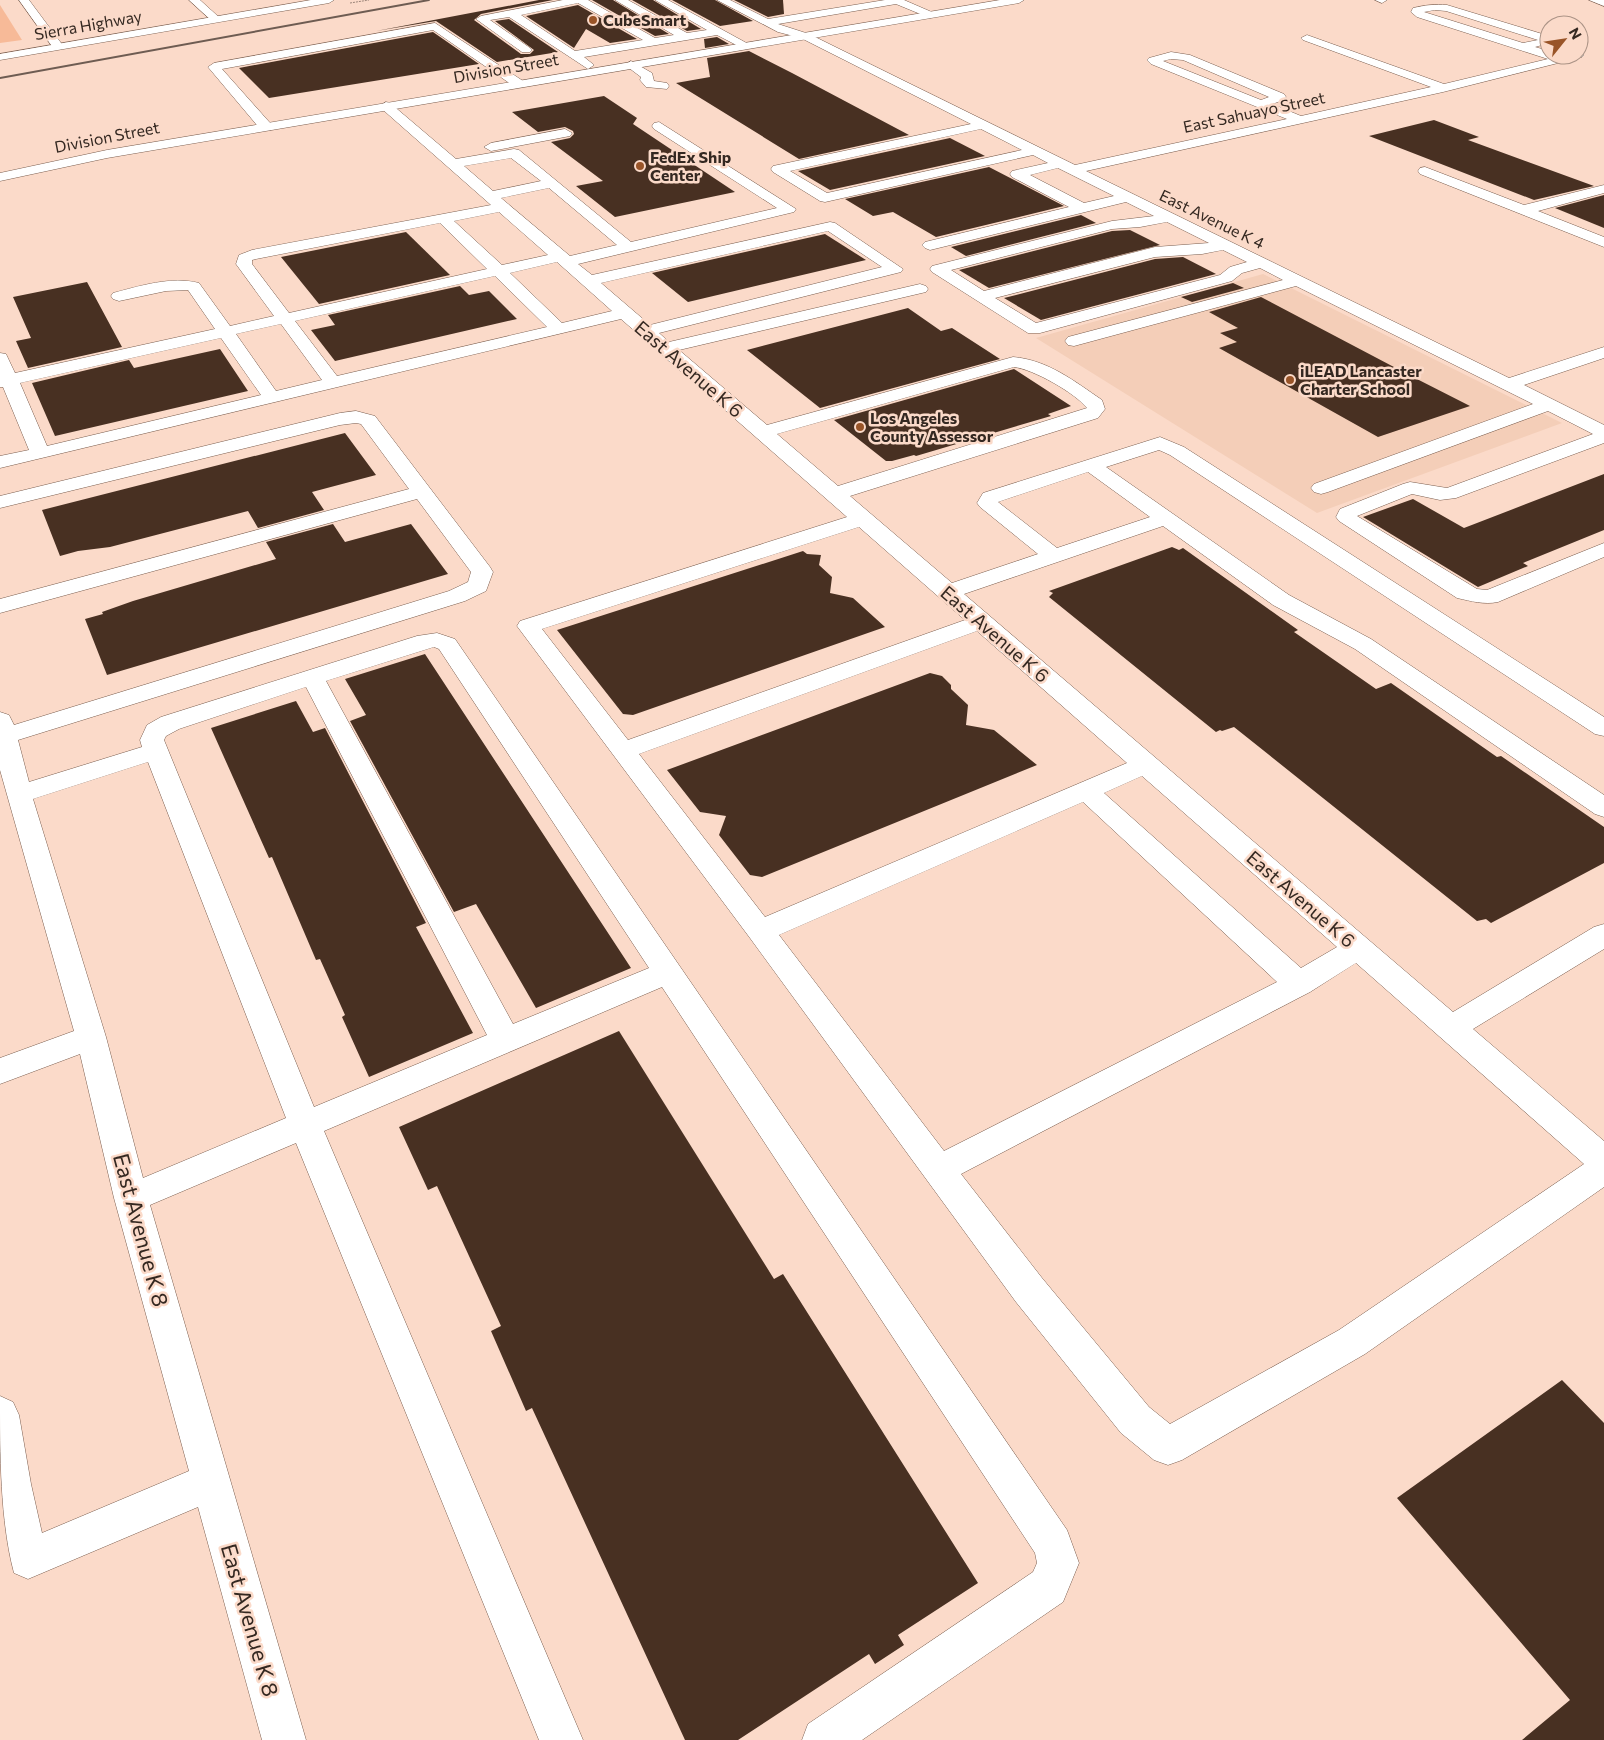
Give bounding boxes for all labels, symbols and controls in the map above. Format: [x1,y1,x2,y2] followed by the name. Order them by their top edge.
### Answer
[33,6,143,43] street label: Sierra Highway
[603,10,687,29] place label: CubeSmart
[587,14,599,26] marker: CubeSmart
[1539,15,1589,65] north arrow
[1566,24,1586,42] text: N
[452,49,560,86] street label: Division Street
[1181,87,1327,136] street label: East Sahuayo Street
[53,117,161,156] street label: Division Street
[650,147,731,184] place label: FedEx Ship Center
[634,160,646,172] marker: FedEx Ship Center
[1157,185,1268,252] street label: East Avenue K 4
[630,315,748,422] street label: East Avenue K 6
[1300,361,1422,398] place label: iLEAD Lancaster Charter School
[1284,374,1296,386] marker: iLEAD Lancaster Charter School
[870,408,994,445] place label: Los Angeles County Assessor
[854,421,866,433] marker: Los Angeles County Assessor
[936,580,1054,687] street label: East Avenue K 6
[1242,845,1360,952] street label: East Avenue K 6
[108,1150,175,1309] street label: East Avenue K 8
[216,1540,285,1699] street label: East Avenue K 8

